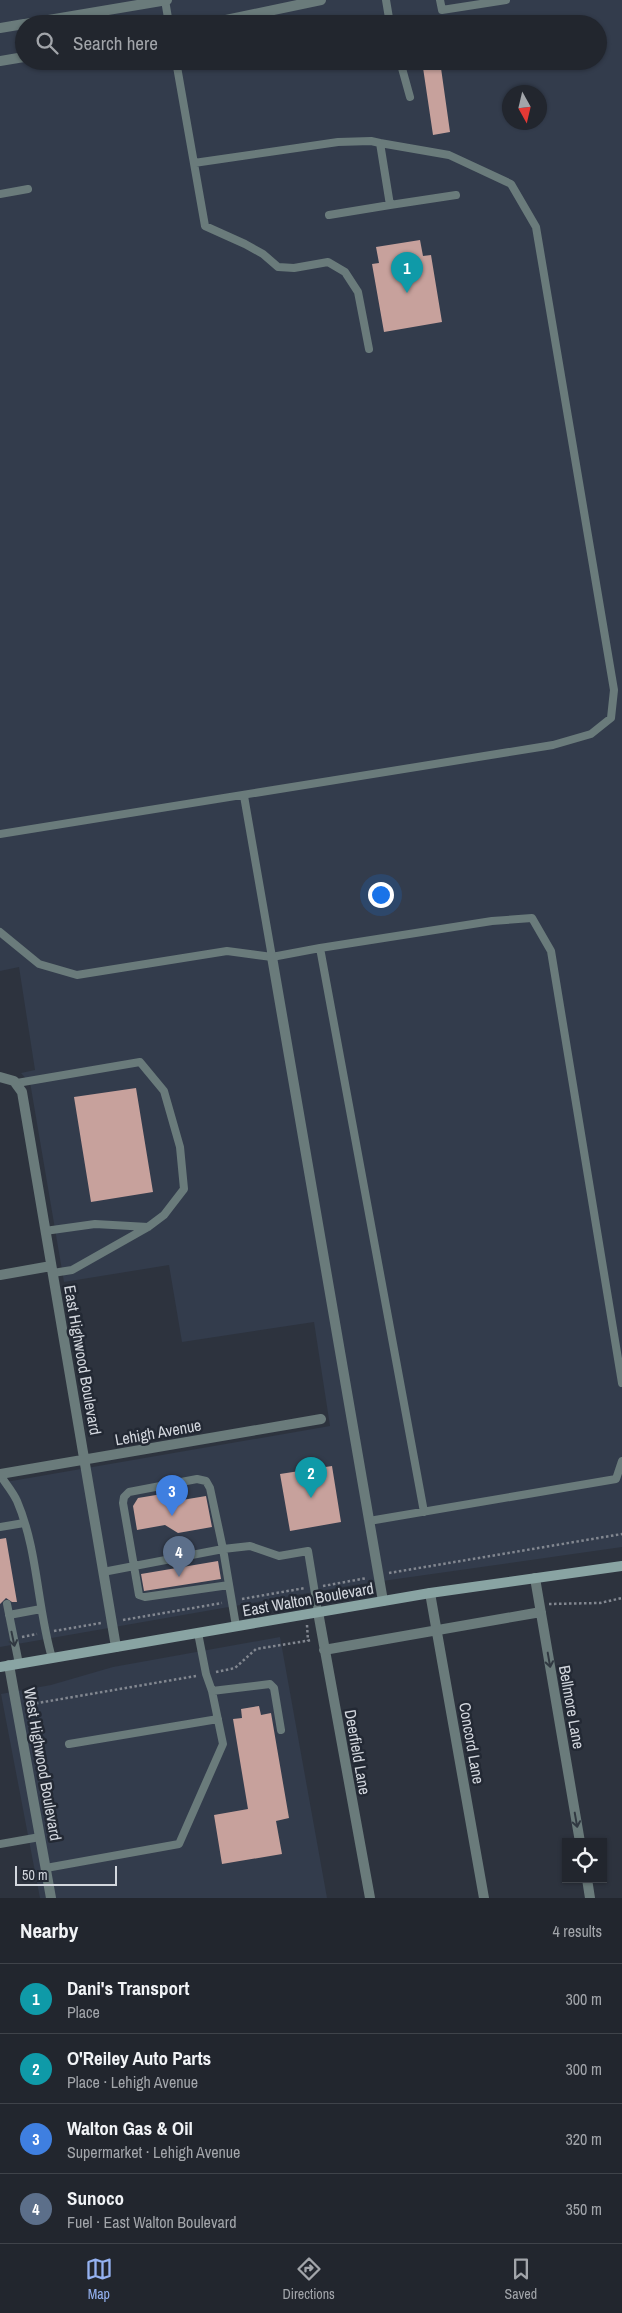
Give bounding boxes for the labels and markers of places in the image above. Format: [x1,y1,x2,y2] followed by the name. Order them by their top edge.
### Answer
[391,252,423,293] pin: 1
[295,1457,327,1498] pin: 2
[156,1475,188,1516] pin: 3
[163,1536,195,1577] pin: 4

